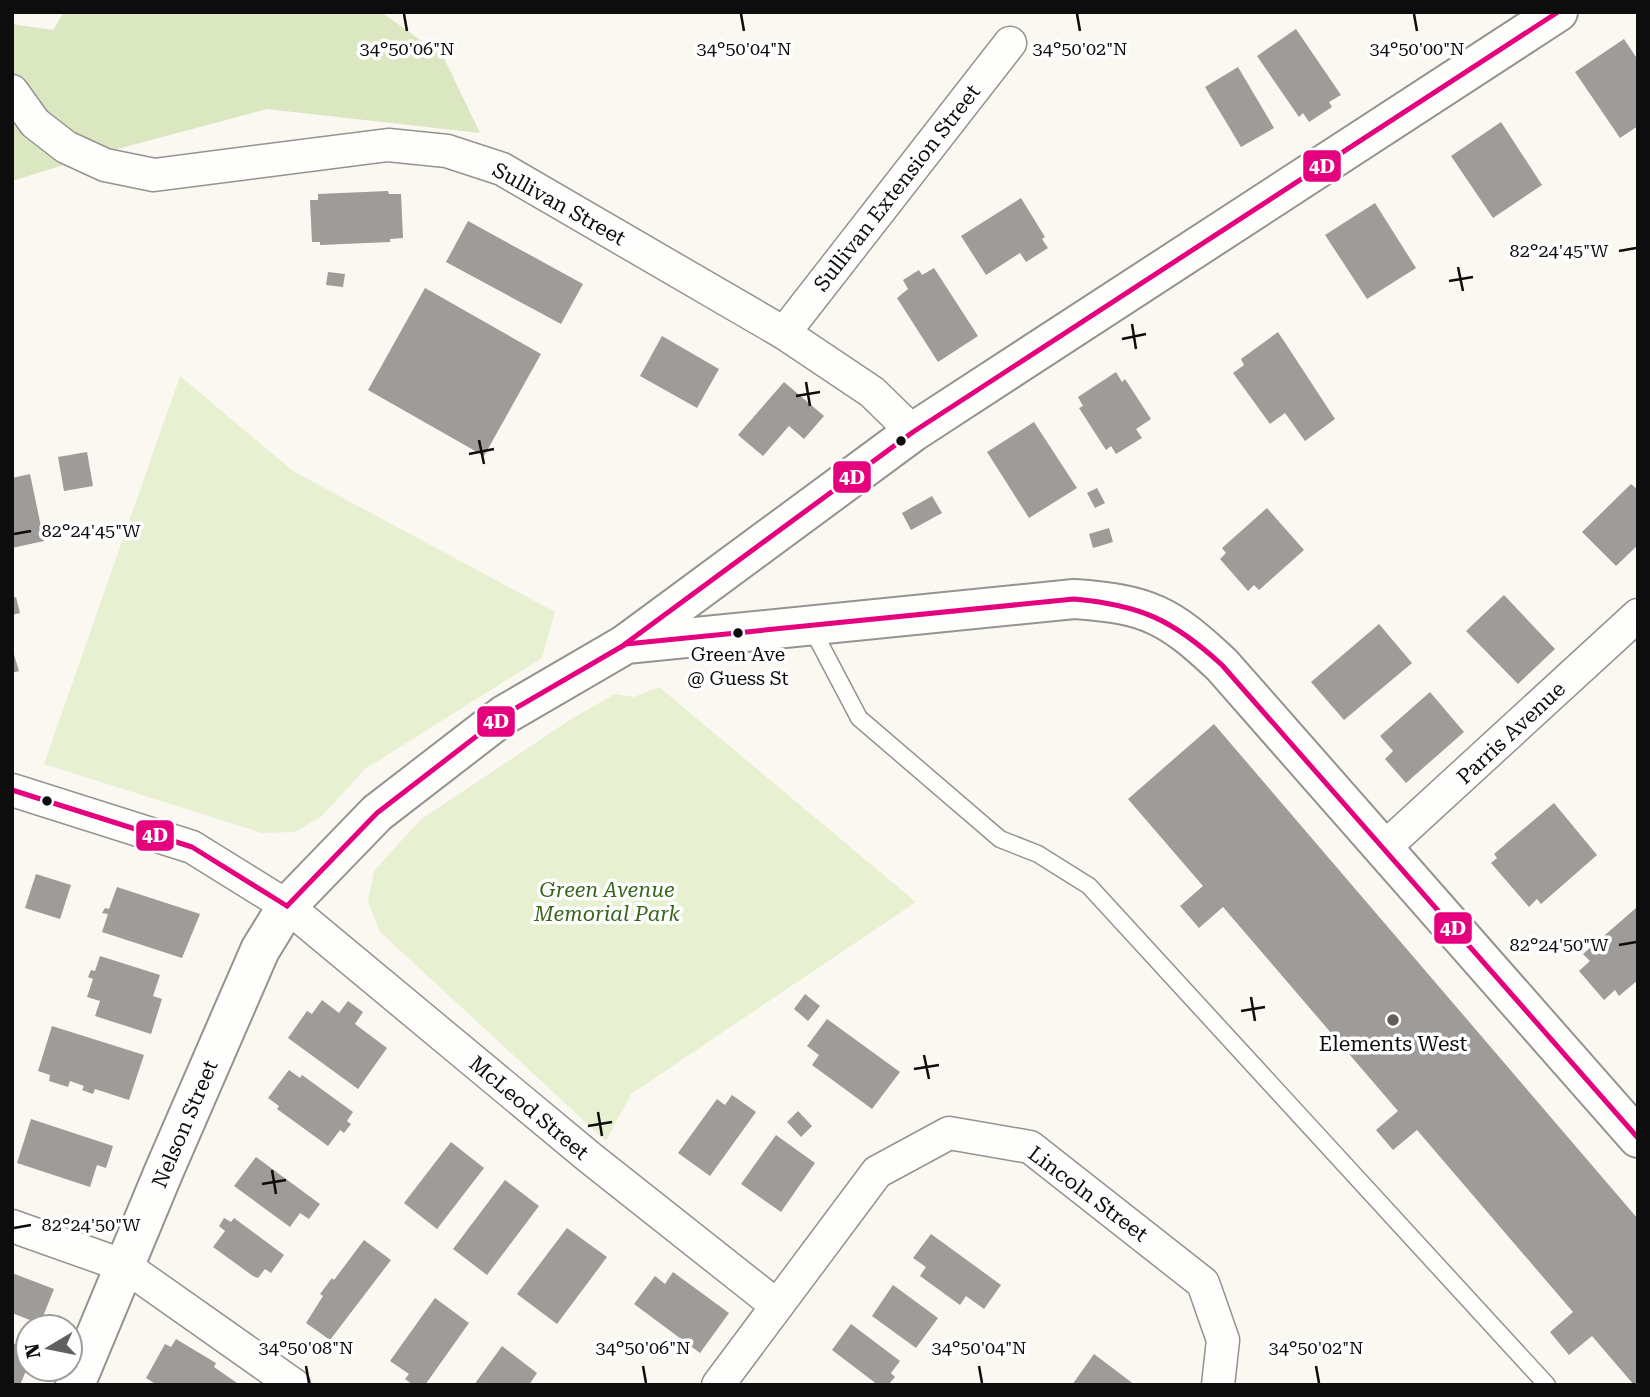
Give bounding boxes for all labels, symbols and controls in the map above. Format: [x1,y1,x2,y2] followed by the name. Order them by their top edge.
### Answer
[360,38,454,59] text: 34°50'06"N
[697,38,791,59] text: 34°50'04"N
[1033,38,1127,59] text: 34°50'02"N
[1370,38,1464,59] text: 34°50'00"N
[809,80,985,296] street label: Sullivan Extension Street
[1302,149,1342,183] line badge: 4D
[1309,155,1335,178] text: 4D
[488,158,630,250] street label: Sullivan Street
[1510,240,1609,261] text: 82°24'45"W
[894,434,908,448] unlabelled marker
[832,460,872,494] line badge: 4D
[839,466,865,489] text: 4D
[42,520,141,541] text: 82°24'45"W
[731,626,745,640] marker: Green Ave @ Guess St
[687,643,789,690] place label: Green Ave @ Guess St
[1452,677,1570,789] street label: Parris Avenue
[476,705,516,738] line badge: 4D
[483,710,509,733] text: 4D
[40,794,54,808] unlabelled marker
[135,819,175,852] line badge: 4D
[142,824,168,847] text: 4D
[533,878,681,926] park label: Green Avenue Memorial Park
[1433,911,1473,945] line badge: 4D
[1440,917,1466,940] text: 4D
[1510,934,1609,955] text: 82°24'50"W
[1385,1012,1401,1028] marker: Elements West
[1319,1032,1467,1056] place label: Elements West
[465,1051,594,1165] street label: McLeod Street
[147,1056,223,1191] street label: Nelson Street
[1023,1141,1153,1247] street label: Lincoln Street
[42,1214,141,1235] text: 82°24'50"W
[14,1313,84,1383] north arrow
[259,1337,353,1358] text: 34°50'08"N
[596,1337,690,1358] text: 34°50'06"N
[932,1337,1026,1358] text: 34°50'04"N
[1269,1337,1363,1358] text: 34°50'02"N
[20,1341,45,1360] text: N

